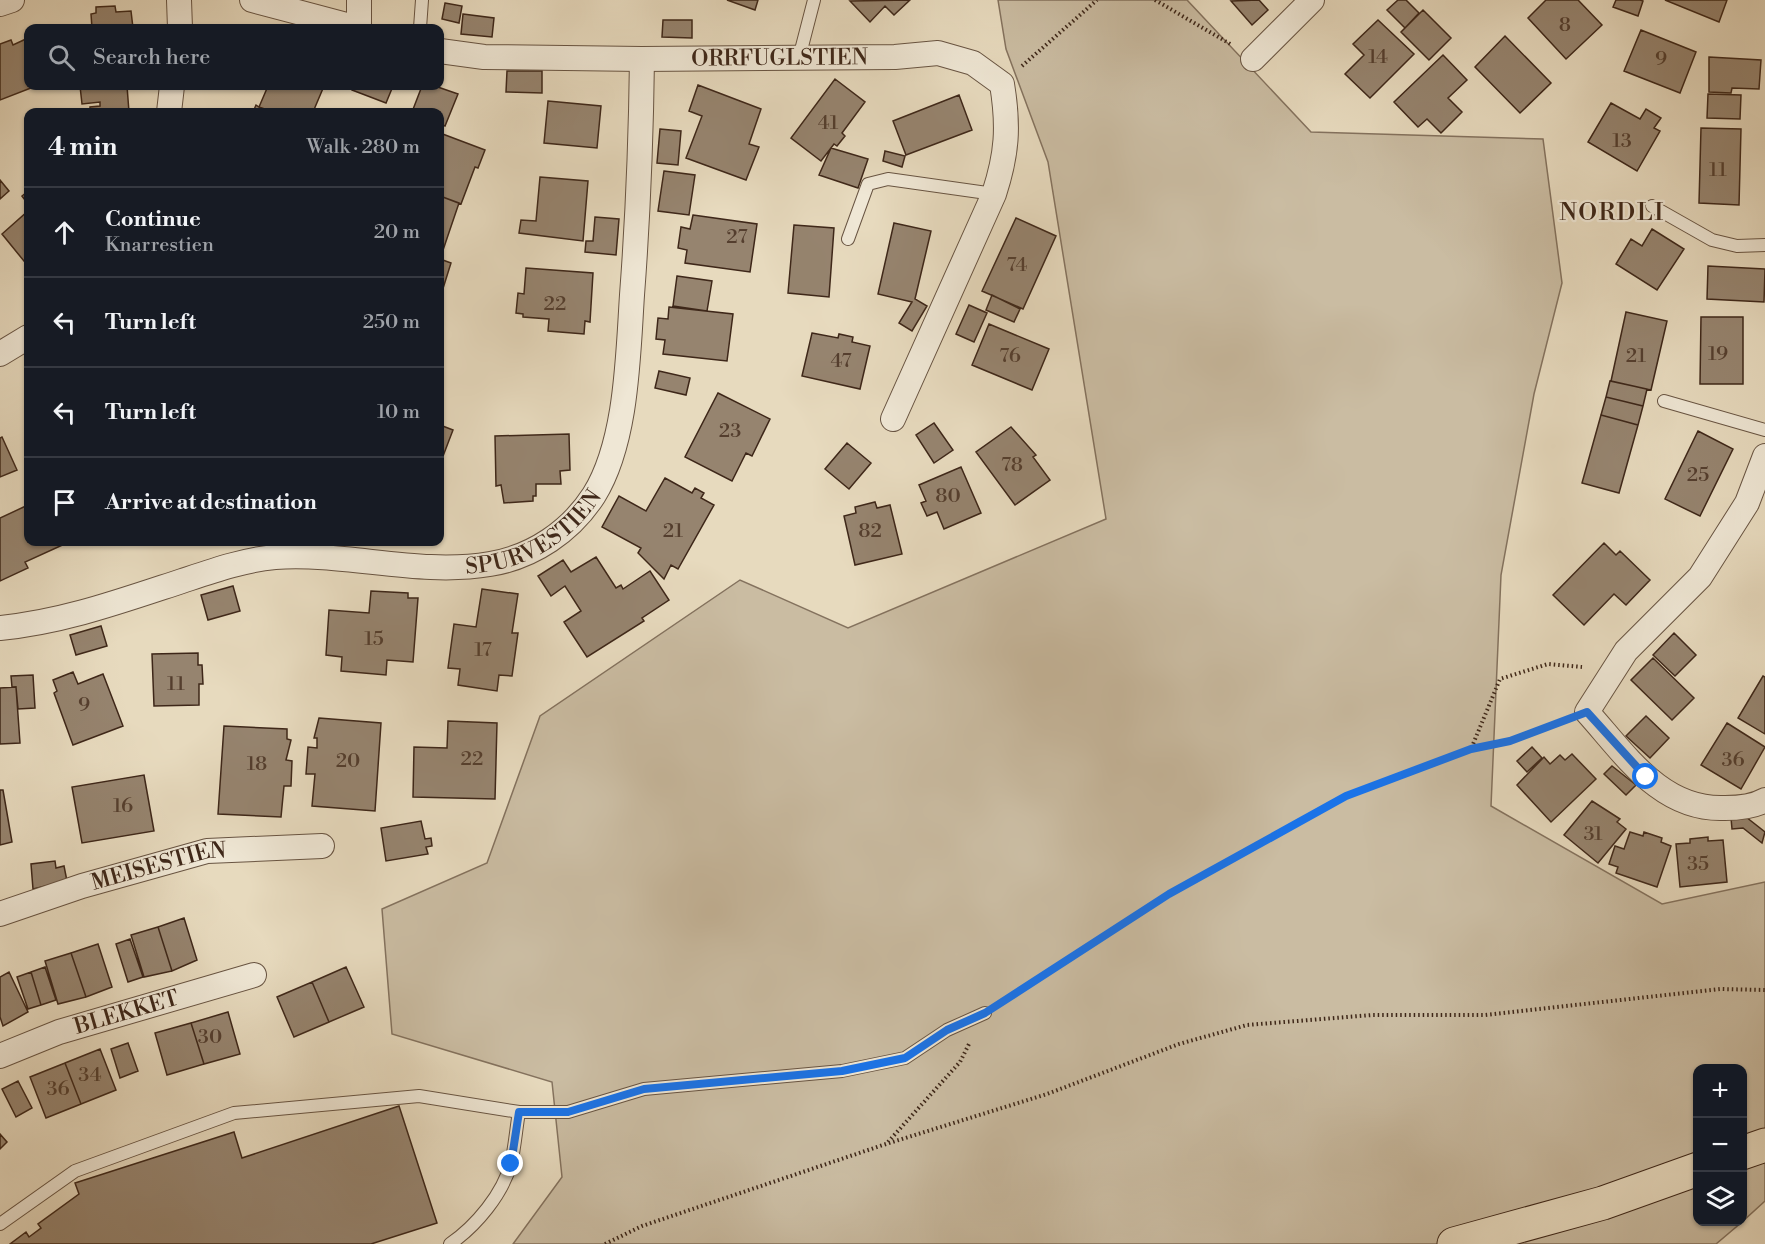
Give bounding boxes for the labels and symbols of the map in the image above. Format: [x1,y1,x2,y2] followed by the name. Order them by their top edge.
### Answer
[1559,13,1571,38] house number: 8
[691,44,869,72] street label: ORRFUGLSTIEN
[1368,45,1388,70] house number: 14
[1655,47,1667,72] house number: 9
[818,111,839,136] house number: 41
[1612,129,1632,154] house number: 13
[1709,158,1727,183] house number: 11
[1559,198,1665,228] district label: NORDLI
[726,225,748,250] house number: 27
[1007,253,1028,278] house number: 74
[544,292,566,317] house number: 22
[1708,342,1728,367] house number: 19
[999,344,1021,369] house number: 76
[1626,344,1647,369] house number: 21
[830,349,852,374] house number: 47
[719,419,741,444] house number: 23
[1001,453,1023,478] house number: 78
[1687,463,1709,488] house number: 25
[464,484,608,580] street label: SPURVESTIEN
[935,484,961,509] house number: 80
[663,519,684,544] house number: 21
[858,519,882,544] house number: 82
[364,627,384,652] house number: 15
[474,638,492,663] house number: 17
[167,672,185,697] house number: 11
[78,693,90,718] house number: 9
[461,747,483,772] house number: 22
[1721,748,1745,773] house number: 36
[336,749,360,774] house number: 20
[247,752,267,777] house number: 18
[1632,763,1658,789] route start
[113,794,133,819] house number: 16
[1583,822,1603,847] house number: 31
[88,837,227,896] street label: MEISESTIEN
[1687,852,1709,877] house number: 35
[70,984,182,1041] street label: BLEKKET
[198,1025,222,1050] house number: 30
[78,1063,102,1088] house number: 34
[46,1077,70,1102] house number: 36
[497,1150,523,1176] route end

